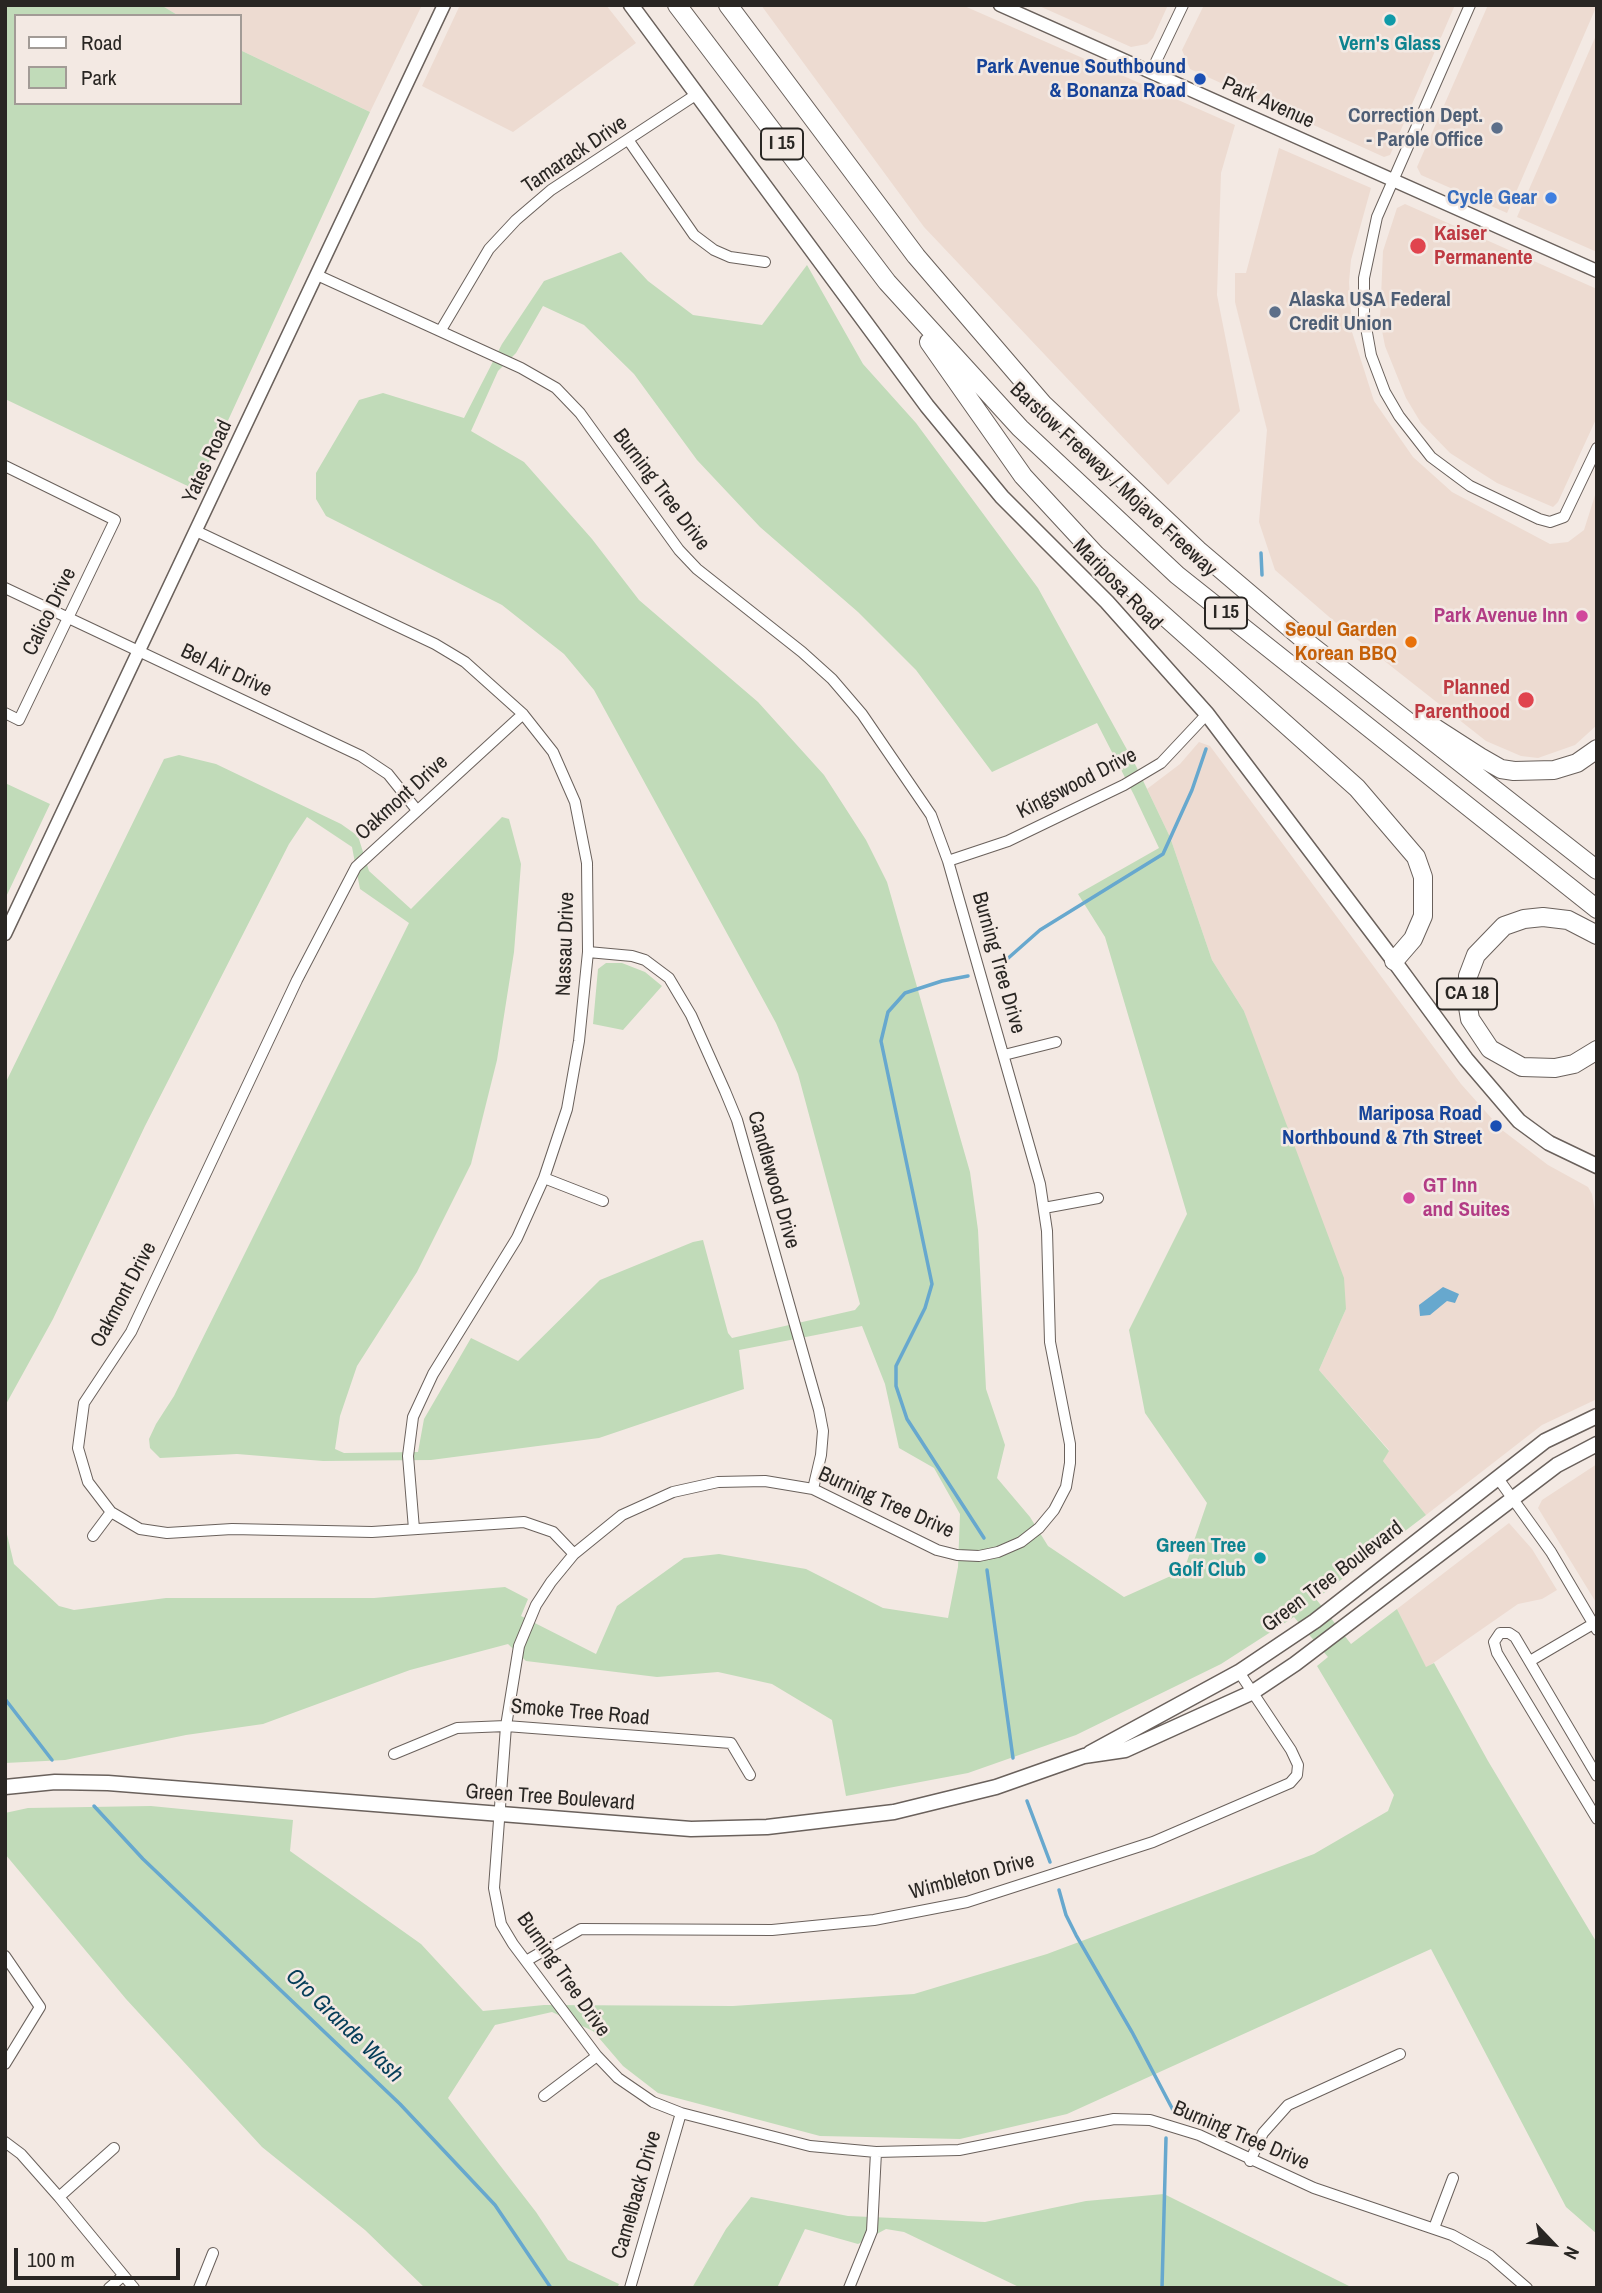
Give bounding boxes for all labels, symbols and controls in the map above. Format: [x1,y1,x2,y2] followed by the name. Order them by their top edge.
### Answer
[1382,12,1398,28] marker: Vern's Glass
[14,14,242,105] legend
[81,28,122,57] text: Road
[1339,31,1441,57] place label: Vern's Glass
[976,54,1186,104] place label: Park Avenue Southbound & Bonanza Road
[81,63,116,92] text: Park
[1192,71,1208,87] marker: Park Avenue Southbound & Bonanza Road
[1218,71,1318,135] street label: Park Avenue
[1348,103,1483,153] place label: Correction Dept. - Parole Office
[518,111,632,199] street label: Tamarack Drive
[1489,120,1505,136] marker: Correction Dept. - Parole Office
[761,128,803,160] road number: I 15
[1447,185,1537,211] place label: Cycle Gear
[1543,190,1559,206] marker: Cycle Gear
[1434,221,1533,271] place label: Kaiser Permanente
[1408,236,1428,256] marker: Kaiser Permanente
[1289,287,1451,337] place label: Alaska USA Federal Credit Union
[1267,304,1283,320] marker: Alaska USA Federal Credit Union
[1004,377,1222,583] street label: Barstow Freeway / Mojave Freeway
[178,416,238,508] street label: Yates Road
[607,424,715,556] street label: Burning Tree Drive
[1067,534,1167,636] street label: Mariposa Road
[18,564,82,660] street label: Calico Drive
[1205,598,1247,628] road number: I 15
[1434,603,1568,629] place label: Park Avenue Inn
[1574,608,1590,624] marker: Park Avenue Inn
[1285,617,1397,667] place label: Seoul Garden Korean BBQ
[1403,634,1419,650] marker: Seoul Garden Korean BBQ
[176,639,276,703] street label: Bel Air Drive
[1414,675,1510,725] place label: Planned Parenthood
[1516,690,1536,710] marker: Planned Parenthood
[1013,743,1141,825] street label: Kingswood Drive
[351,750,453,846] street label: Oakmont Drive
[966,889,1030,1037] street label: Burning Tree Drive
[552,891,580,997] street label: Nassau Drive
[1437,978,1497,1010] road number: CA 18
[1282,1101,1482,1151] place label: Mariposa Road Northbound & 7th Street
[741,1108,805,1252] street label: Candlewood Drive
[1488,1118,1504,1134] marker: Mariposa Road Northbound & 7th Street
[1423,1173,1510,1223] place label: GT Inn and Suites
[1401,1190,1417,1206] marker: GT Inn and Suites
[86,1238,162,1352] street label: Oakmont Drive
[814,1462,958,1544] street label: Burning Tree Drive
[1258,1516,1408,1638] street label: Green Tree Boulevard
[1156,1533,1246,1583] place label: Green Tree Golf Club
[1252,1550,1268,1566] marker: Green Tree Golf Club
[510,1694,650,1732] street label: Smoke Tree Road
[464,1780,636,1816] street label: Green Tree Boulevard
[907,1848,1037,1906] street label: Wimbleton Drive
[511,1908,615,2042] street label: Burning Tree Drive
[280,1963,408,2089] water label: Oro Grande Wash
[1169,2096,1313,2176] street label: Burning Tree Drive
[607,2128,667,2262] street label: Camelback Drive
[1518,2209,1588,2279] north arrow
[18,2234,184,2278] scale bar
[1558,2242,1586,2264] text: N
[27,2245,75,2274] text: 100 m

